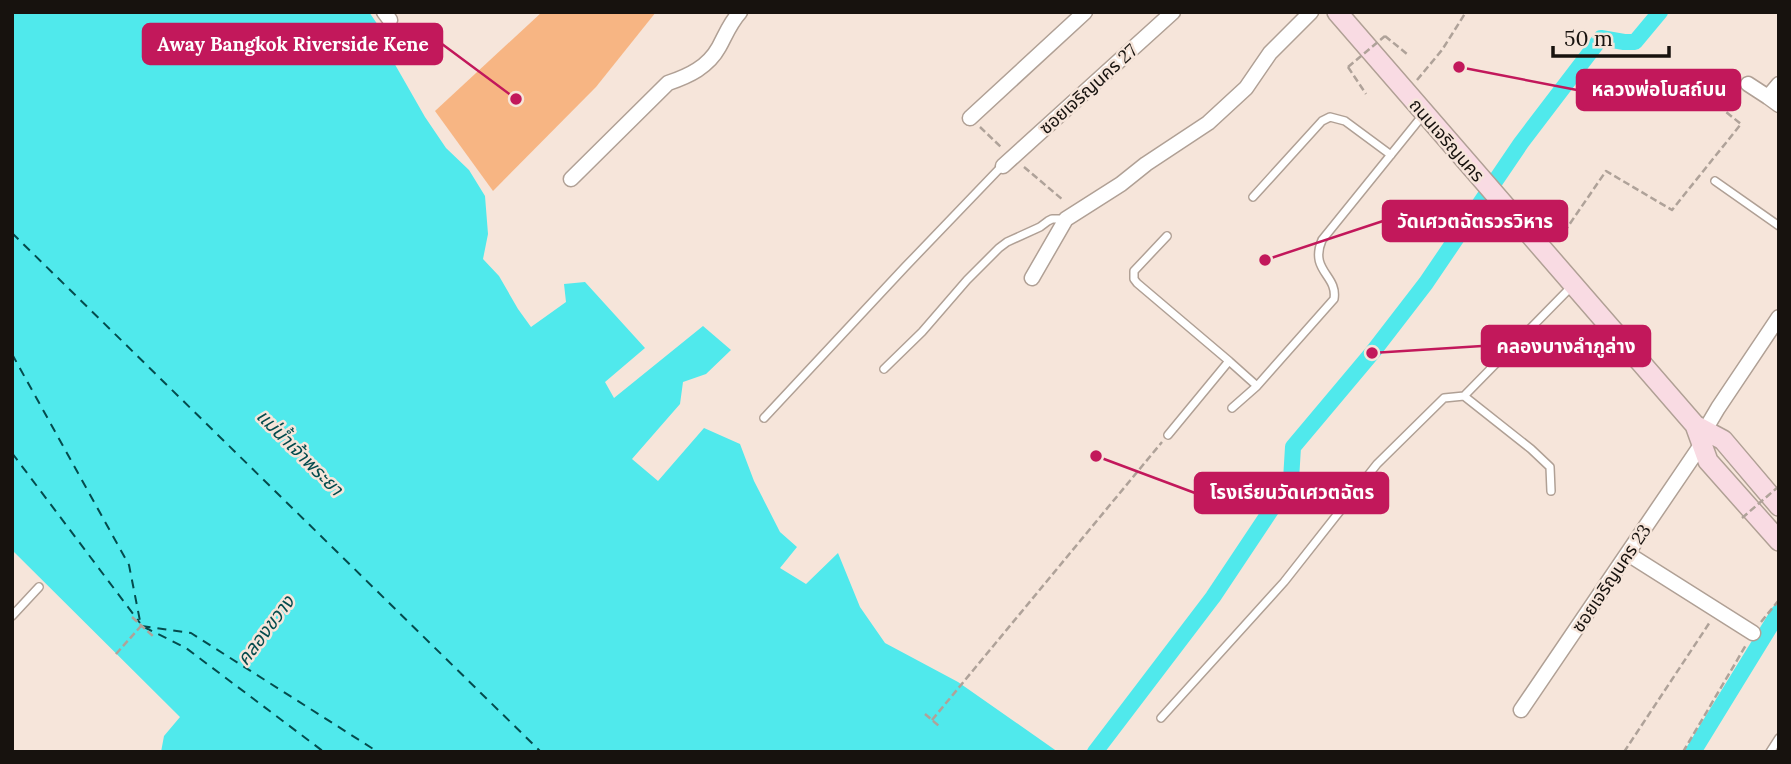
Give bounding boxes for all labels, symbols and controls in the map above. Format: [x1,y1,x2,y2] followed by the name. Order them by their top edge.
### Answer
[1553,14,1668,58] scale bar
[143,24,442,64] callout: Away Bangkok Riverside Kene
[1564,25,1613,52] text: 50 m
[157,32,429,56] text: Away Bangkok Riverside Kene
[1034,39,1142,139] street label: ซอยเจริญนคร 27
[1577,70,1740,110] callout: หลวงพ่อโบสถ์บน
[1591,77,1727,101] text: หลวงพ่อโบสถ์บน
[1404,93,1490,187] street label: ถนนเจริญนคร
[1383,201,1567,241] callout: วัดเศวตฉัตรวรวิหาร
[1397,209,1553,233] text: วัดเศวตฉัตรวรวิหาร
[1482,326,1650,366] callout: คลองบางลำภูล่าง
[1496,334,1636,358] text: คลองบางลำภูล่าง
[252,403,350,501] water label: แม่น้ำเจ้าพระยา
[1195,473,1388,513] callout: โรงเรียนวัดเศวตฉัตร
[1210,480,1374,504] text: โรงเรียนวัดเศวตฉัตร
[1566,520,1656,636] street label: ซอยเจริญนคร 23
[231,590,300,670] water label: คลองขวาง

